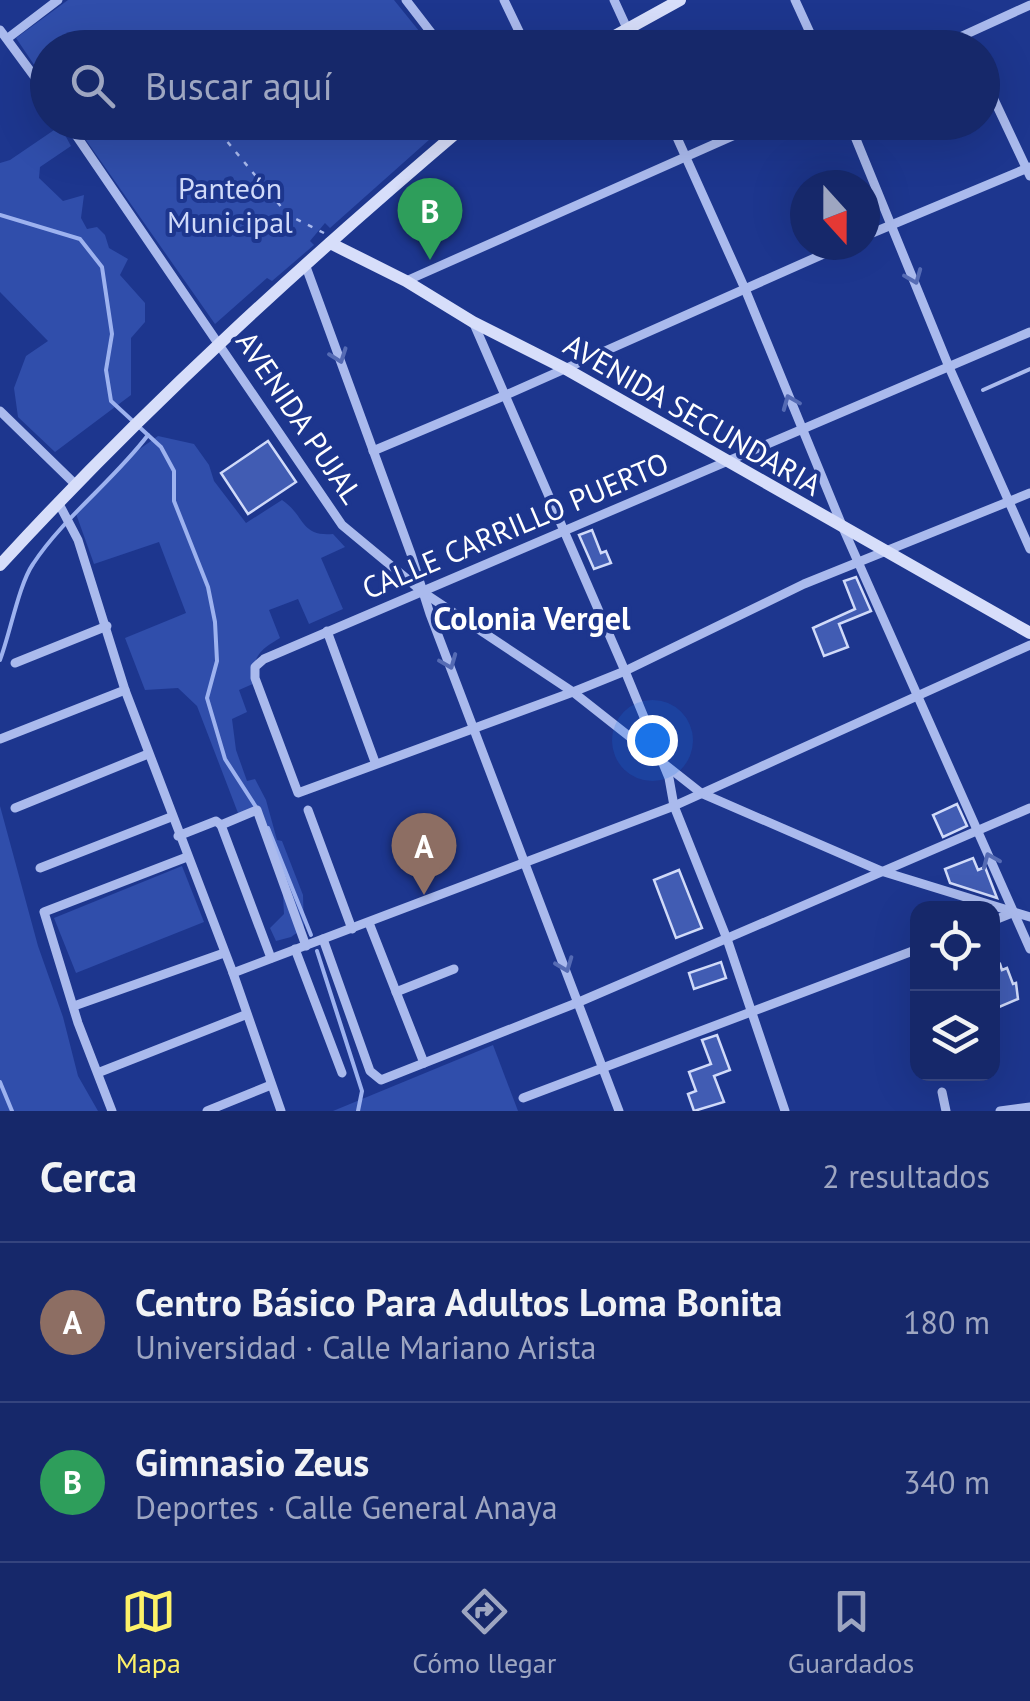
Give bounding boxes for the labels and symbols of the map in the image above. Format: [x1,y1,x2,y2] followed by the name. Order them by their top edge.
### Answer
[167,168,293,241] park label: Panteón Municipal
[790,170,880,260] north arrow
[398,178,462,260] pin: B
[902,268,922,285] one-way arrow
[228,323,372,511] street label: AVENIDA PUJAL
[557,324,829,504] street label: AVENIDA SECUNDARIA
[327,347,347,364] one-way arrow
[782,394,802,412] one-way arrow
[356,443,674,607] street label: CALLE CARRILLO PUERTO
[434,597,631,639] district label: Colonia Vergel
[437,652,457,670] one-way arrow
[627,715,678,766] your location
[392,812,456,895] pin: A
[981,852,1001,870] one-way arrow
[553,955,573,973] one-way arrow

